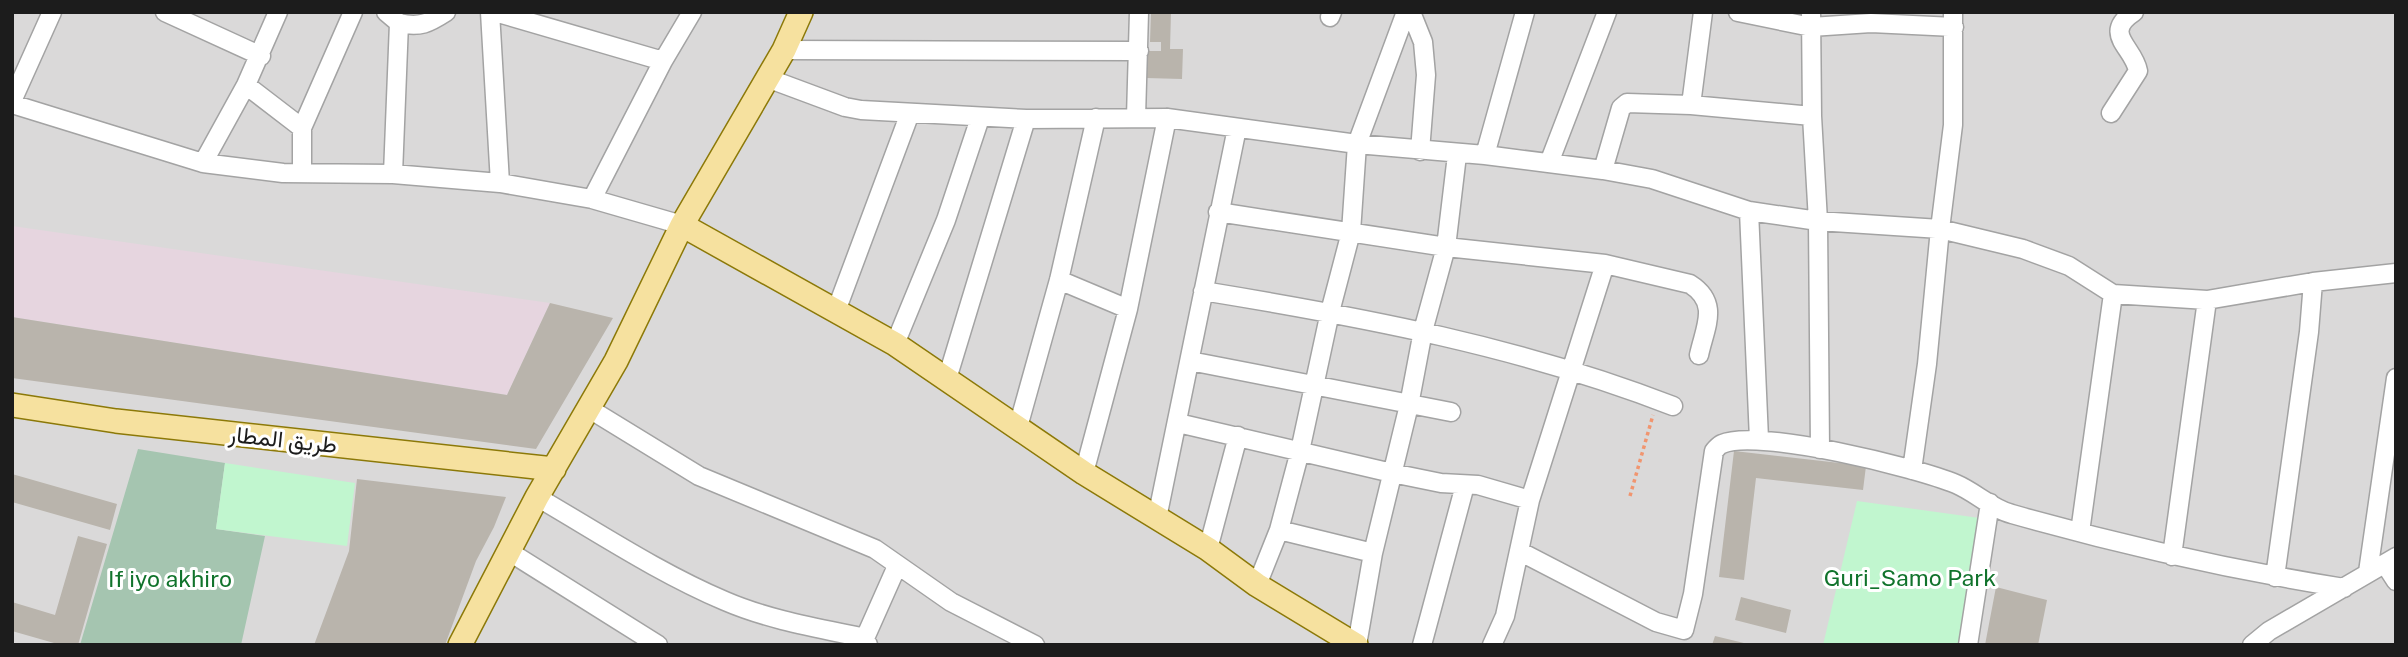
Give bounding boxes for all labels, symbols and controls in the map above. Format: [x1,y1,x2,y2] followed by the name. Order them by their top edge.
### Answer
[226,420,339,460] street label: طريق المطار
[1824,564,1996,591] park label: Guri_Samo Park
[108,565,232,592] park label: If iyo akhiro

